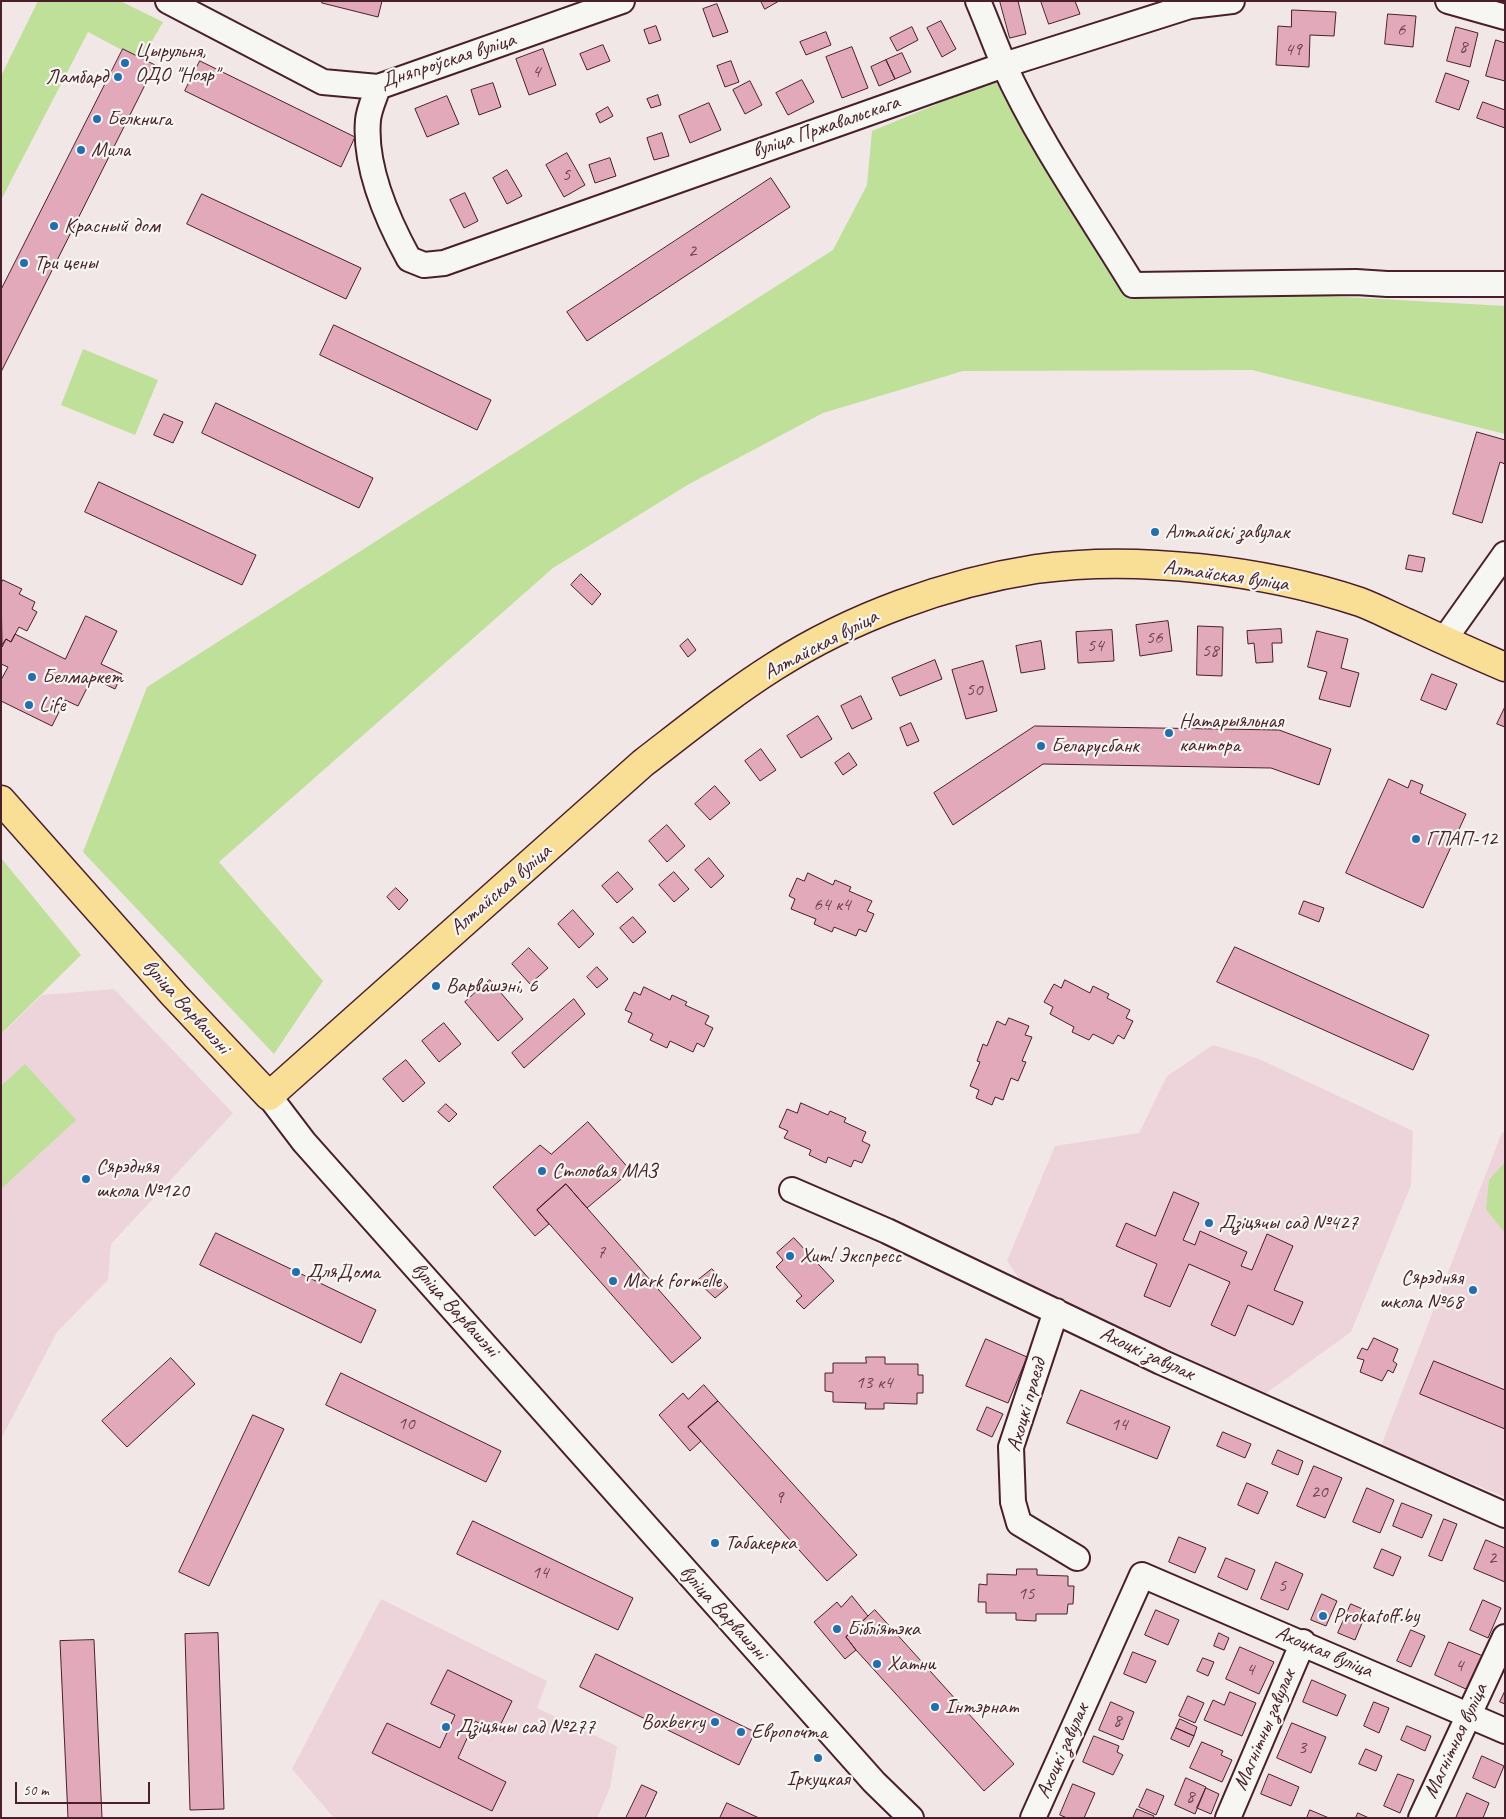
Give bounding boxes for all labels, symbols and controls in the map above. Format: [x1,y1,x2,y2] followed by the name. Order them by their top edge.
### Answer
[1397,19,1405,41] house number: 6
[377,27,519,95] street label: Дняпроўская вуліца
[1459,36,1467,58] house number: 8
[135,38,219,88] place label: Цырульня, ОДО "Нояр"
[1284,39,1302,61] house number: 49
[119,57,131,69] marker: Цырульня, ОДО "Нояр"
[532,61,540,83] house number: 4
[46,64,108,90] place label: Ламбард
[112,71,124,83] marker: Ламбард
[749,90,903,164] street label: вуліца Пржавальскага
[107,106,172,132] place label: Белкнига
[91,113,103,125] marker: Белкнига
[91,137,130,163] place label: Мила
[75,144,87,156] marker: Мила
[562,164,570,186] house number: 5
[64,213,160,239] place label: Красный дом
[48,220,60,232] marker: Красный дом
[688,240,696,262] house number: 2
[34,250,98,276] place label: Три цены
[18,257,30,269] marker: Три цены
[1165,519,1289,545] place label: Алтайскі завулак
[1149,526,1161,538] marker: Алтайскі завулак
[1162,555,1290,597] street label: Алтайская вуліца
[759,604,883,686] street label: Алтайская вуліца
[1145,627,1163,649] house number: 56
[1086,635,1104,657] house number: 54
[1201,640,1219,662] house number: 58
[42,664,123,690] place label: Белмаркет
[26,671,38,683] marker: Белмаркет
[965,679,983,701] house number: 50
[39,692,65,718] place label: Life
[23,699,35,711] marker: Life
[1179,708,1283,758] place label: Натарыяльная кантора
[1163,727,1175,739] marker: Натарыяльная кантора
[1051,733,1139,759] place label: Беларусбанк
[1035,740,1047,752] marker: Беларусбанк
[1426,826,1497,852] place label: ГПАП-12
[1410,833,1422,845] marker: ГПАП-12
[445,839,557,941] street label: Алтайская вуліца
[813,894,851,916] house number: 64 к4
[137,954,235,1060] street label: вуліца Варвашэні
[446,973,537,999] place label: Варвашэні, 6
[430,980,442,992] marker: Варвашэні, 6
[96,1154,189,1204] place label: Сярэдняя школа №120
[552,1158,657,1184] place label: Столовая МАЗ
[536,1165,548,1177] marker: Столовая МАЗ
[80,1173,92,1185] marker: Сярэдняя школа №120
[1219,1210,1358,1236] place label: Дзіцячы сад №427
[1203,1217,1215,1229] marker: Дзіцячы сад №427
[597,1242,605,1264] house number: 7
[800,1243,901,1269] place label: Хит! Экспресс
[784,1250,796,1262] marker: Хит! Экспресс
[406,1257,504,1363] street label: вуліца Варвашэні
[306,1259,380,1285] place label: ДляДома
[1380,1265,1463,1315] place label: Сярэдняя школа №68
[290,1266,302,1278] marker: ДляДома
[623,1268,721,1294] place label: Mark formelle
[607,1275,619,1287] marker: Mark formelle
[1467,1284,1479,1296] marker: Сярэдняя школа №68
[1096,1321,1198,1387] street label: Ахоцкі завулак
[1002,1356,1052,1454] street label: Ахоцкі праезд
[855,1372,893,1394] house number: 13 к4
[397,1413,415,1435] house number: 10
[1110,1414,1128,1436] house number: 14
[1310,1481,1328,1503] house number: 20
[775,1487,783,1509] house number: 9
[725,1530,796,1556] place label: Табакерка
[709,1537,721,1549] marker: Табакерка
[1488,1547,1496,1569] house number: 2
[674,1560,772,1666] street label: вуліца Варвашэні
[531,1562,549,1584] house number: 14
[1278,1575,1286,1597] house number: 5
[1017,1583,1035,1605] house number: 15
[1333,1603,1419,1629] place label: Prokatoff.by
[1317,1610,1329,1622] marker: Prokatoff.by
[847,1616,920,1642] place label: Бібліятэка
[1272,1620,1376,1684] street label: Ахоцкая вуліца
[831,1623,843,1635] marker: Бібліятэка
[887,1651,936,1677] place label: Хатни
[1455,1655,1463,1677] house number: 4
[871,1658,883,1670] marker: Хатни
[1246,1659,1254,1681] house number: 4
[1228,1666,1302,1794] street label: Магнітны завулак
[1418,1680,1494,1802] street label: Магнітная вуліца
[945,1694,1019,1720] place label: Інтэрнат
[1031,1700,1095,1802] street label: Ахоцкі завулак
[929,1701,941,1713] marker: Інтэрнат
[641,1709,705,1735] place label: Boxberry
[1113,1710,1121,1732] house number: 8
[456,1714,595,1740] place label: Дзіцячы сад №277
[709,1716,721,1728] marker: Boxberry
[751,1719,827,1745] place label: Европочта
[440,1721,452,1733] marker: Дзіцячы сад №277
[735,1726,747,1738] marker: Европочта
[1298,1737,1306,1759] house number: 3
[812,1752,824,1764] marker: Іркуцкая
[786,1766,850,1792] place label: Іркуцкая
[18,1772,152,1804] scale bar
[23,1781,49,1800] text: 50 m
[1186,1786,1194,1808] house number: 8

